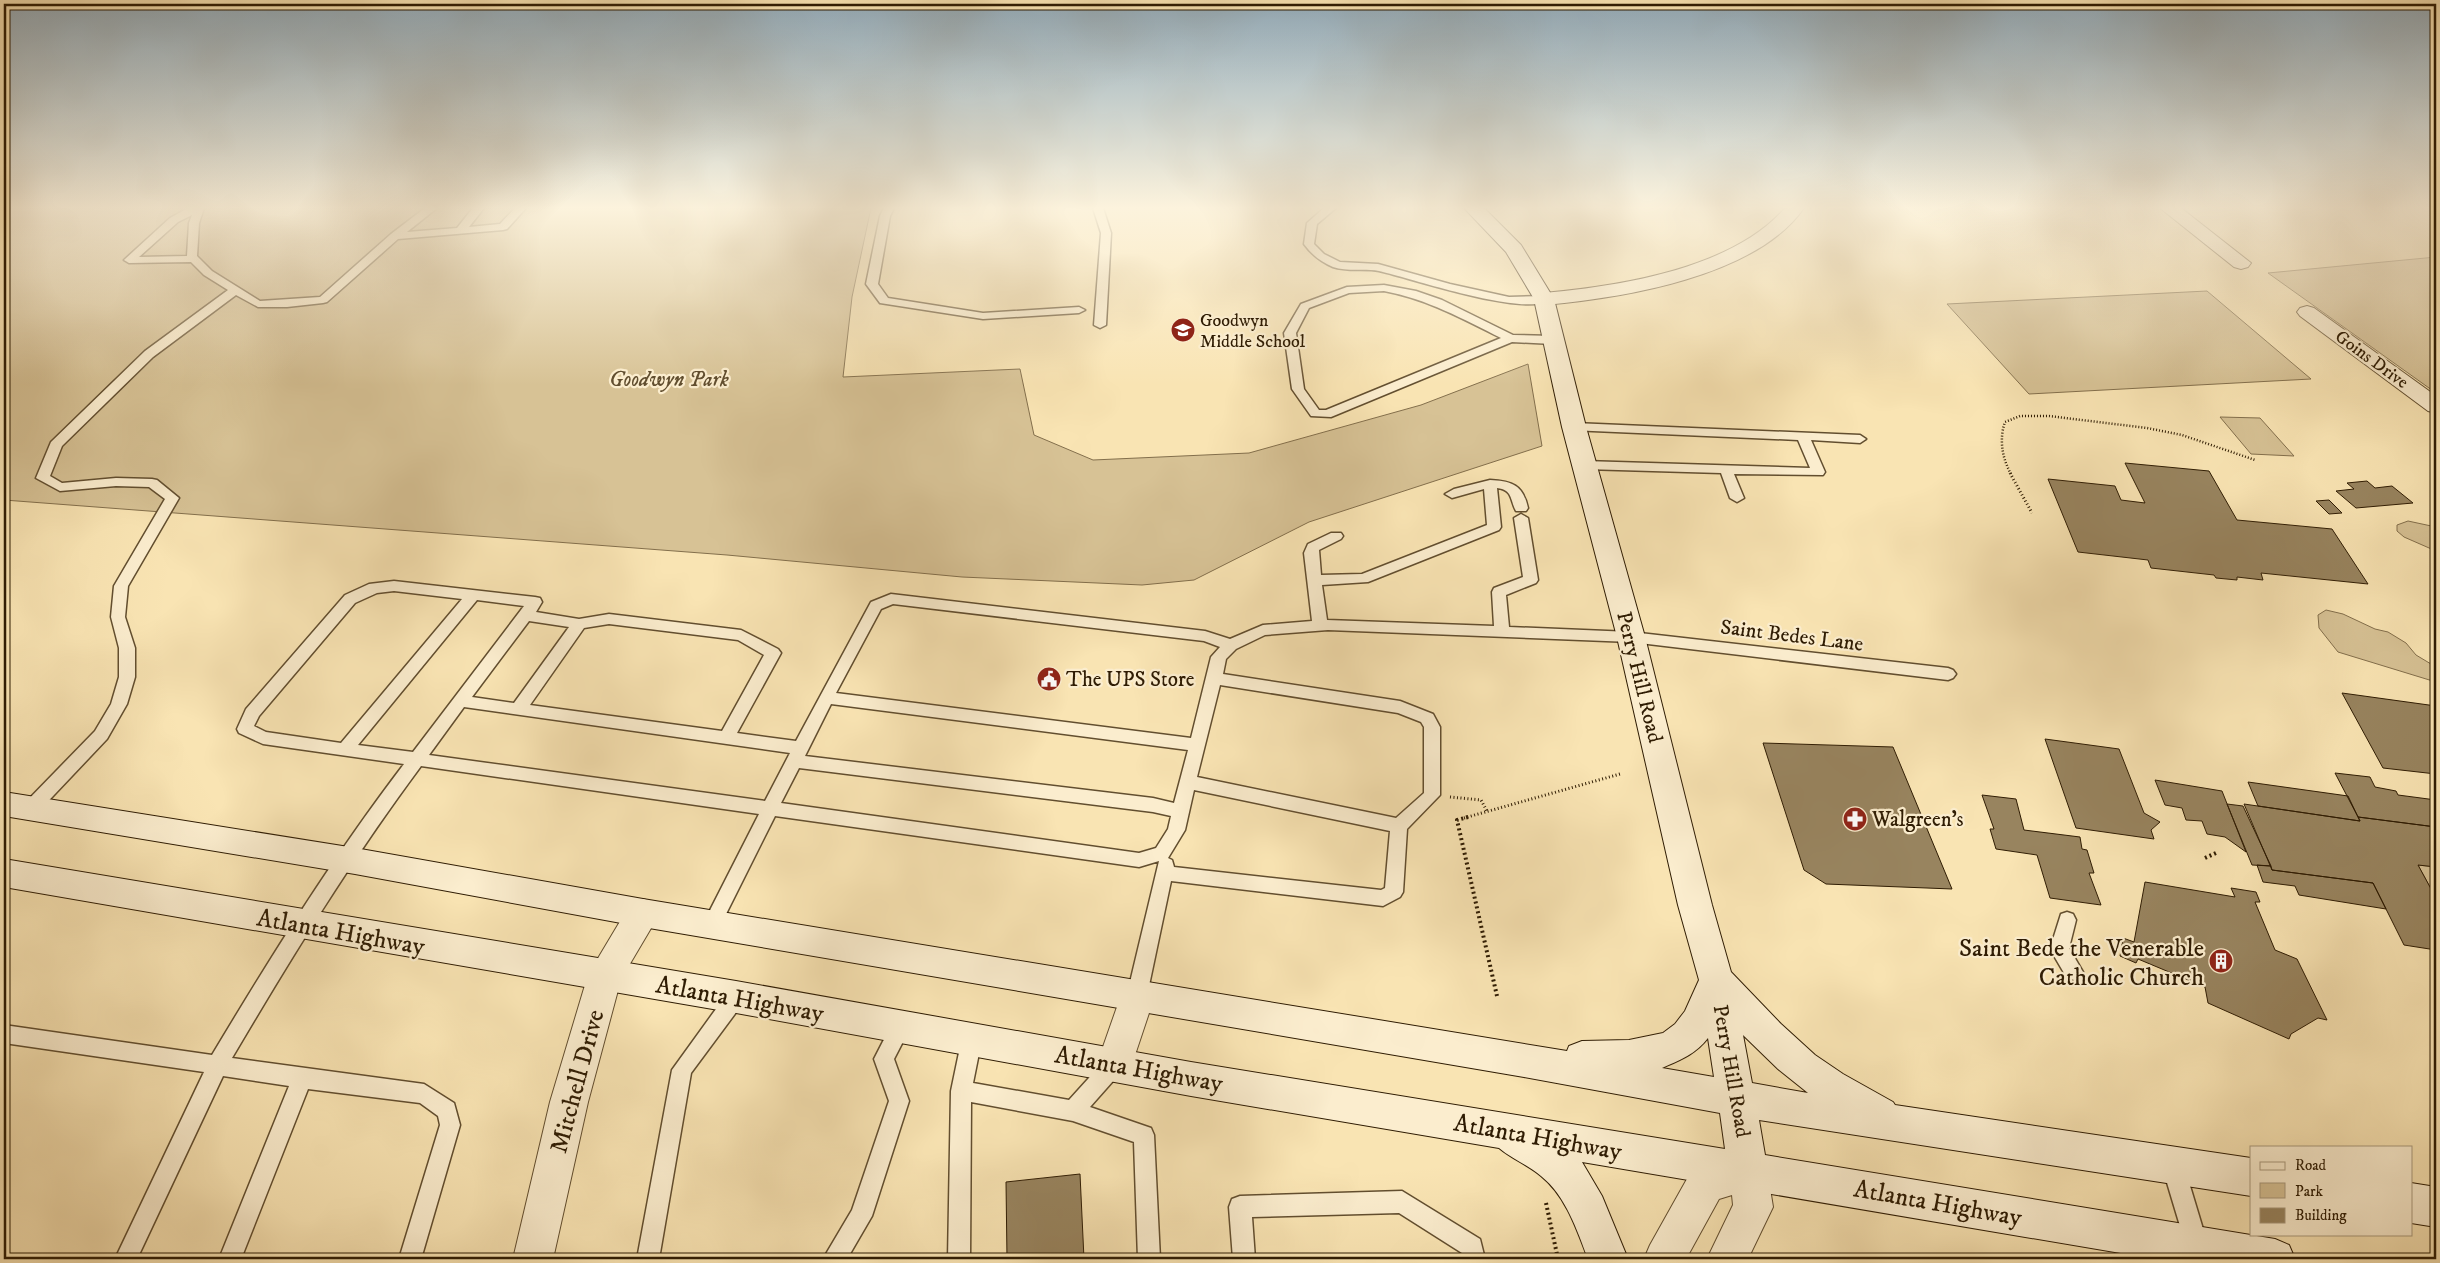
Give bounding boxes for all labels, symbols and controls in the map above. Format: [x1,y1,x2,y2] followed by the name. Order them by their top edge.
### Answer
[1200,310,1306,353] place label: Goodwyn Middle School
[1170,317,1196,343] school or university icon: Goodwyn Middle School
[2330,326,2412,394] street label: Goins Drive
[609,367,729,393] park label: Goodwyn Park
[1610,609,1668,746] street label: Perry Hill Road
[1719,614,1865,658] street label: Saint Bedes Lane
[1036,666,1062,692] public building icon: The UPS Store
[1066,667,1195,693] place label: The UPS Store
[1842,806,1868,832] pharmacy icon: Walgreen's
[1871,807,1964,833] place label: Walgreen's
[254,902,427,963] street label: Atlanta Highway
[1959,933,2204,993] place label: Saint Bede the Venerable Catholic Church
[2208,948,2234,974] building icon: Saint Bede the Venerable Catholic Church
[653,969,826,1030] street label: Atlanta Highway
[1707,1003,1756,1140] street label: Perry Hill Road
[543,1006,611,1157] street label: Mitchell Drive
[1052,1039,1225,1100] street label: Atlanta Highway
[1451,1107,1624,1168] street label: Atlanta Highway
[2250,1146,2412,1236] legend
[2295,1156,2327,1175] text: Road
[1851,1173,2024,1234] street label: Atlanta Highway
[2295,1182,2324,1201] text: Park
[2295,1206,2347,1225] text: Building

